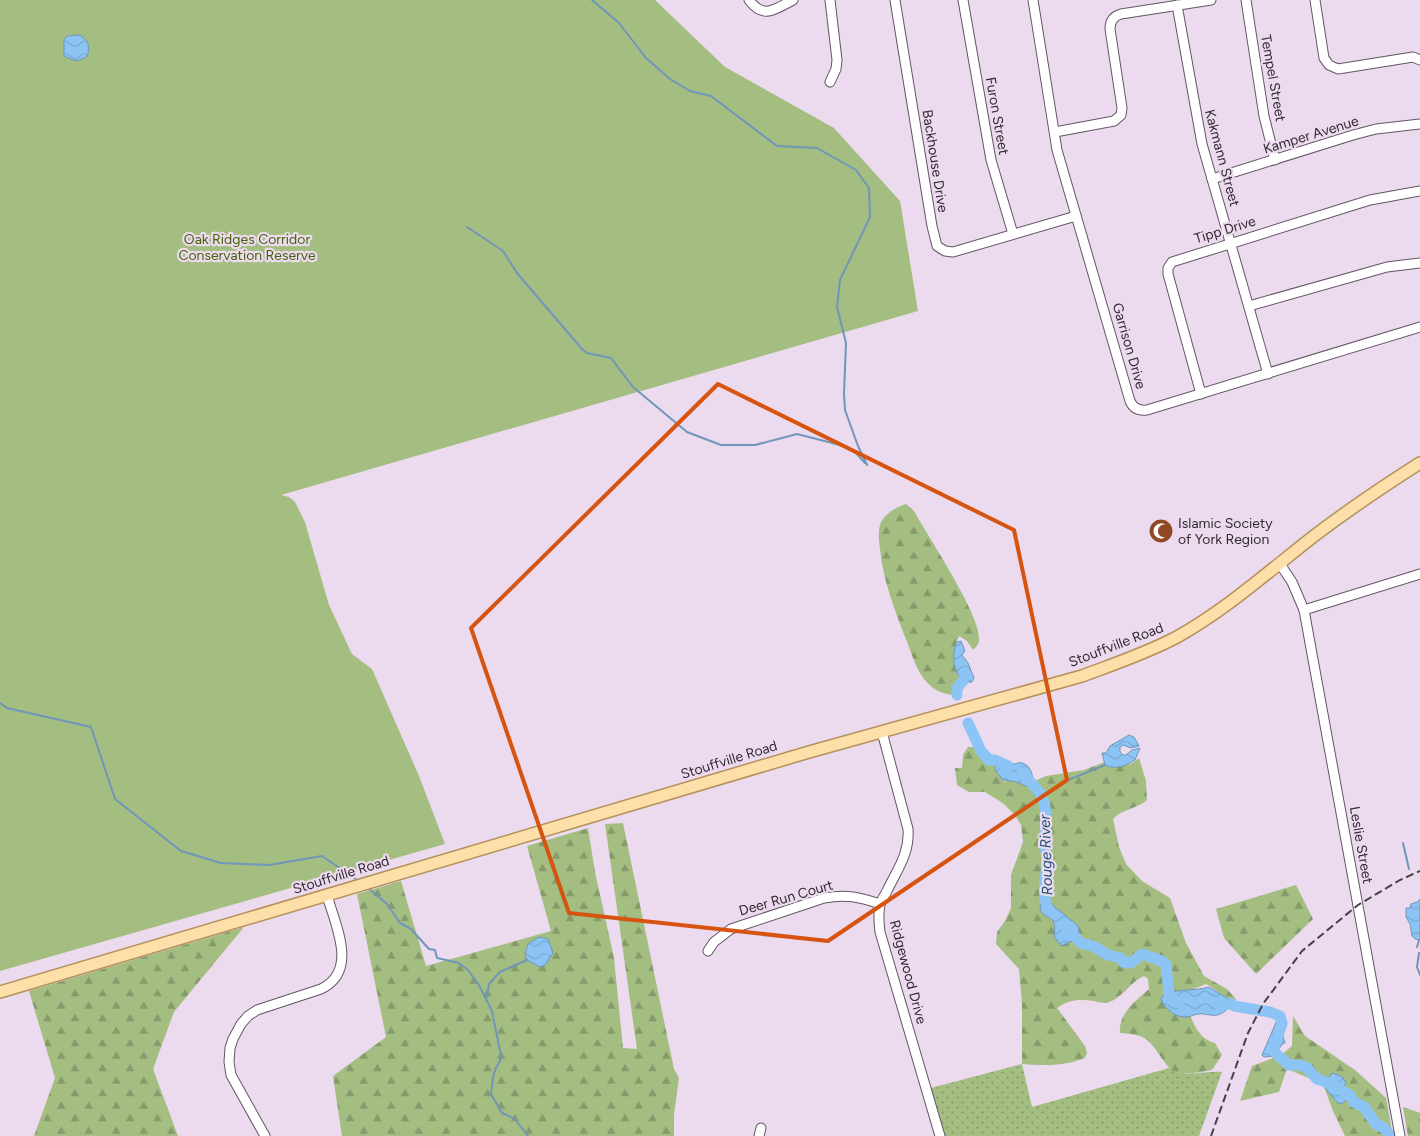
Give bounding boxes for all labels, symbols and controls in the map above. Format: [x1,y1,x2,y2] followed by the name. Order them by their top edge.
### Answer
[1257,33,1289,123] street label: Tempel Street
[982,76,1012,156] street label: Furon Street
[918,108,952,214] street label: Backhouse Drive
[1201,108,1243,208] street label: Kakmann Street
[1261,112,1361,158] street label: Kamper Avenue
[1192,213,1258,247] street label: Tipp Drive
[178,231,316,264] park label: Oak Ridges Corridor Conservation Reserve
[1109,301,1150,391] street label: Garrison Drive
[1178,515,1273,548] place label: Islamic Society of York Region
[1148,518,1174,544] mosque icon: Islamic Society of York Region
[1066,619,1166,671] street label: Stouffville Road
[679,737,779,783] street label: Stouffville Road
[1346,805,1376,885] street label: Leslie Street
[1036,813,1056,896] water label: Rouge River
[291,852,391,898] street label: Stouffville Road
[737,876,835,920] street label: Deer Run Court
[886,918,930,1026] street label: Ridgewood Drive

